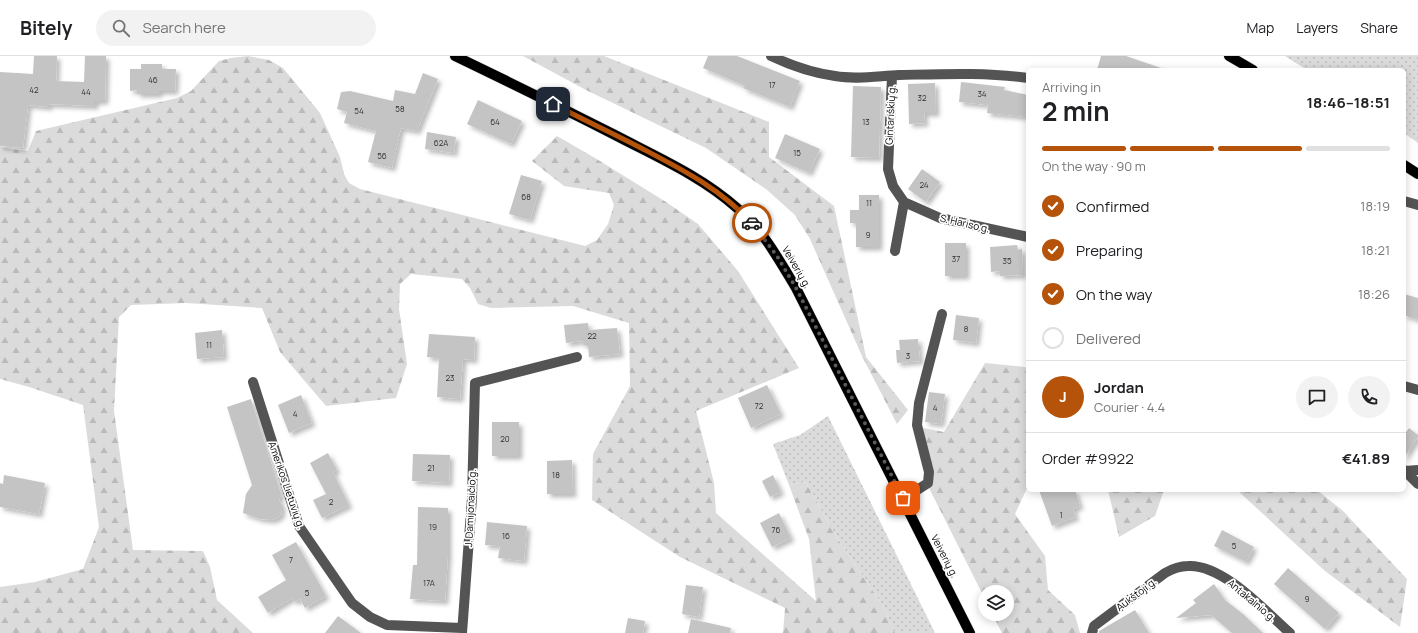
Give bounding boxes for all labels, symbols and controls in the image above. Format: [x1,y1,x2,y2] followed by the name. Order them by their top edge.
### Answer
[96,10,376,46] search box
[20,15,72,41] text: Bitely
[110,17,132,39] icon: search
[142,17,226,38] text: Search here
[1246,18,1274,37] text: Map
[1296,18,1338,37] text: Layers
[1360,18,1398,37] text: Share
[148,74,158,85] house number: 46
[1042,78,1101,96] text: Arriving in
[768,79,776,90] house number: 17
[29,84,39,95] house number: 42
[881,85,899,145] street label: Gintariškių g.
[81,86,91,97] house number: 44
[536,87,570,121] pin
[977,88,987,99] house number: 34
[918,92,927,103] house number: 32
[1306,92,1390,113] text: 18:46–18:51
[542,93,564,115] icon: home
[1042,93,1110,129] text: 2 min
[395,103,405,114] house number: 58
[354,105,364,116] house number: 54
[490,116,500,127] house number: 64
[862,116,870,127] house number: 13
[434,137,448,148] house number: 62A
[793,147,801,158] house number: 15
[377,150,387,161] house number: 56
[1042,157,1146,175] text: On the way · 90 m
[919,179,929,190] house number: 24
[521,191,531,202] house number: 68
[1042,195,1064,217] icon: check
[1076,196,1149,217] text: Confirmed
[866,197,872,208] house number: 11
[1360,197,1390,215] text: 18:19
[732,203,772,243] courier
[939,211,991,235] street label: S. Hariso g.
[741,212,763,234] icon: car
[866,229,871,240] house number: 9
[1042,239,1064,261] icon: check
[1076,240,1143,261] text: Preparing
[1361,241,1390,259] text: 18:21
[779,243,815,291] street label: Veiverių g.
[952,253,960,264] house number: 37
[1002,255,1012,266] house number: 35
[1042,283,1064,305] icon: check
[1076,284,1152,305] text: On the way
[1358,285,1390,303] text: 18:26
[964,323,969,334] house number: 8
[1076,328,1141,349] text: Delivered
[587,330,597,341] house number: 22
[206,339,212,350] house number: 11
[906,350,910,361] house number: 3
[446,372,454,383] house number: 23
[1296,376,1338,418] button: chat
[1348,376,1390,418] button: phone
[1094,377,1144,398] text: Jordan
[1059,386,1067,407] text: J
[1094,398,1165,416] text: Courier · 4.4
[755,400,764,411] house number: 72
[933,402,938,413] house number: 4
[293,408,298,419] house number: 4
[500,433,510,444] house number: 20
[265,439,309,531] street label: Amerikos Lietuvių g.
[1042,448,1134,469] text: Order #9922
[1342,448,1390,469] text: €41.89
[427,462,435,473] house number: 21
[461,469,479,547] street label: J. Damijonaičio g.
[552,469,560,480] house number: 18
[886,481,920,515] pin
[892,487,914,509] icon: bag
[329,496,334,507] house number: 2
[1059,509,1063,520] house number: 1
[429,521,437,532] house number: 19
[772,524,781,535] house number: 76
[502,530,510,541] house number: 16
[928,532,962,580] street label: Veiverių g.
[1232,540,1237,551] house number: 5
[289,554,293,565] house number: 7
[1113,574,1159,614] street label: Aukštoji g.
[1225,576,1279,624] street label: Antakalnio g.
[423,577,435,588] house number: 17A
[978,585,1014,621] map controls
[978,585,1014,621] button: layers
[305,587,310,598] house number: 5
[1305,593,1310,604] house number: 9

